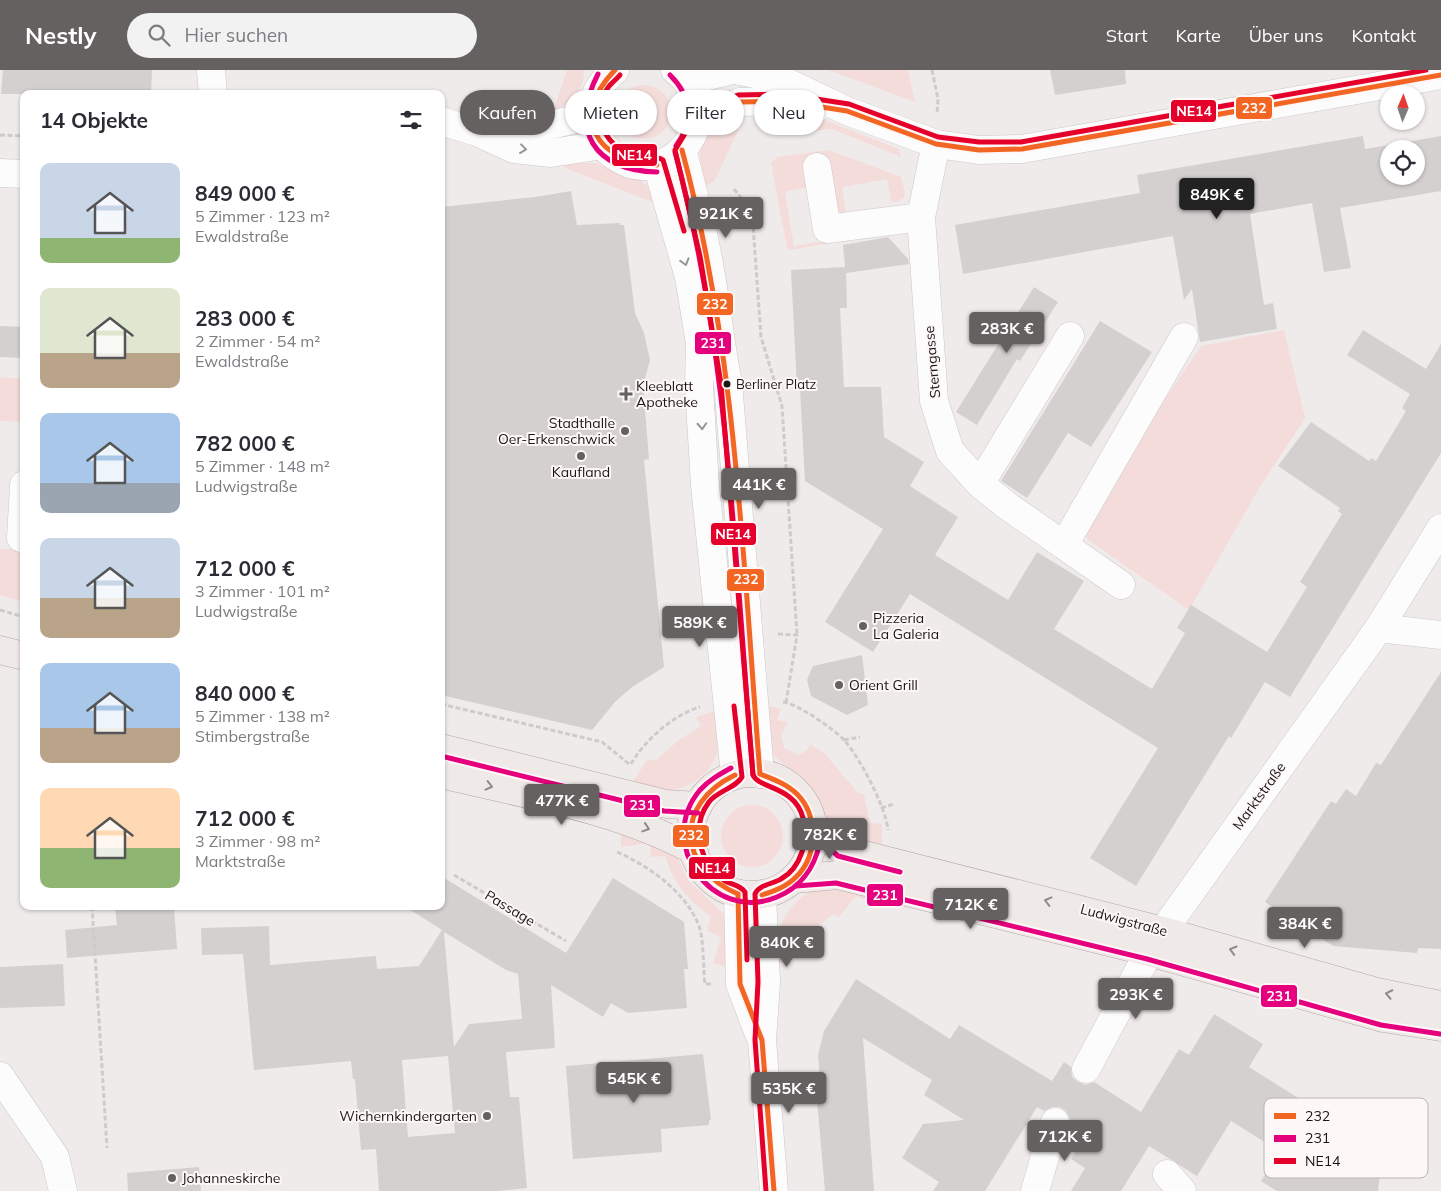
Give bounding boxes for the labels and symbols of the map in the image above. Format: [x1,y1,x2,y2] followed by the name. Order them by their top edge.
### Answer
[1380,85,1425,130] north arrow
[1235,96,1273,120] line badge: 232
[1170,99,1217,123] line badge: NE14
[1241,99,1267,117] text: 232
[1176,102,1212,120] text: NE14
[611,143,658,167] line badge: NE14
[518,144,527,154] one-way arrow
[616,146,652,164] text: NE14
[1176,178,1258,220] pin: 849K €
[685,196,767,239] pin: 921K €
[680,257,690,265] one-way arrow
[696,292,734,316] line badge: 232
[702,295,728,313] text: 232
[966,312,1048,354] pin: 283K €
[920,325,944,399] street label: Sterngasse
[694,331,732,355] line badge: 231
[700,334,726,352] text: 231
[736,376,817,392] place label: Berliner Platz
[636,377,698,411] place label: Kleeblatt Apotheke
[722,379,732,389] marker: Berliner Platz
[620,388,632,400] marker: Kleeblatt Apotheke
[498,414,616,448] place label: Stadthalle Oer-Erkenschwick
[696,423,707,431] one-way arrow
[619,425,631,437] marker: Stadthalle Oer-Erkenschwick
[575,450,587,462] marker: Kaufland
[552,463,610,481] place label: Kaufland
[718,468,800,510] pin: 441K €
[710,522,757,546] line badge: NE14
[715,525,751,543] text: NE14
[726,568,765,592] line badge: 232
[733,570,759,588] text: 232
[659,606,741,648] pin: 589K €
[873,609,939,643] place label: Pizzeria La Galeria
[857,620,869,632] marker: Pizzeria La Galeria
[849,676,918,694] place label: Orient Grill
[833,679,845,691] marker: Orient Grill
[1228,759,1290,833] street label: Marktstraße
[484,780,493,791] one-way arrow
[521,784,603,826] pin: 477K €
[623,794,661,818] line badge: 231
[629,796,655,814] text: 231
[789,818,871,860] pin: 782K €
[641,822,649,832] one-way arrow
[672,824,710,848] line badge: 232
[678,826,704,844] text: 232
[688,856,736,880] line badge: NE14
[694,859,730,877] text: NE14
[866,883,904,907] line badge: 231
[482,886,538,930] street label: Passage
[872,886,898,904] text: 231
[930,888,1012,930] pin: 712K €
[1044,896,1053,907] one-way arrow
[1078,900,1170,940] street label: Ludwigstraße
[1264,906,1346,949] pin: 384K €
[746,926,828,968] pin: 840K €
[1229,946,1237,956] one-way arrow
[1095,978,1177,1020] pin: 293K €
[1260,984,1298,1008] line badge: 231
[1266,987,1292,1005] text: 231
[1385,990,1393,1000] one-way arrow
[593,1062,675,1104] pin: 545K €
[748,1072,830,1114] pin: 535K €
[1264,1098,1428,1178] legend
[339,1107,477,1125] place label: Wichernkindergarten
[1305,1107,1330,1125] text: 232
[481,1110,493,1122] marker: Wichernkindergarten
[1024,1120,1106,1162] pin: 712K €
[1305,1129,1330,1147] text: 231
[1305,1152,1341,1170] text: NE14
[182,1169,280,1187] place label: Johanneskirche
[166,1172,178,1184] marker: Johanneskirche

